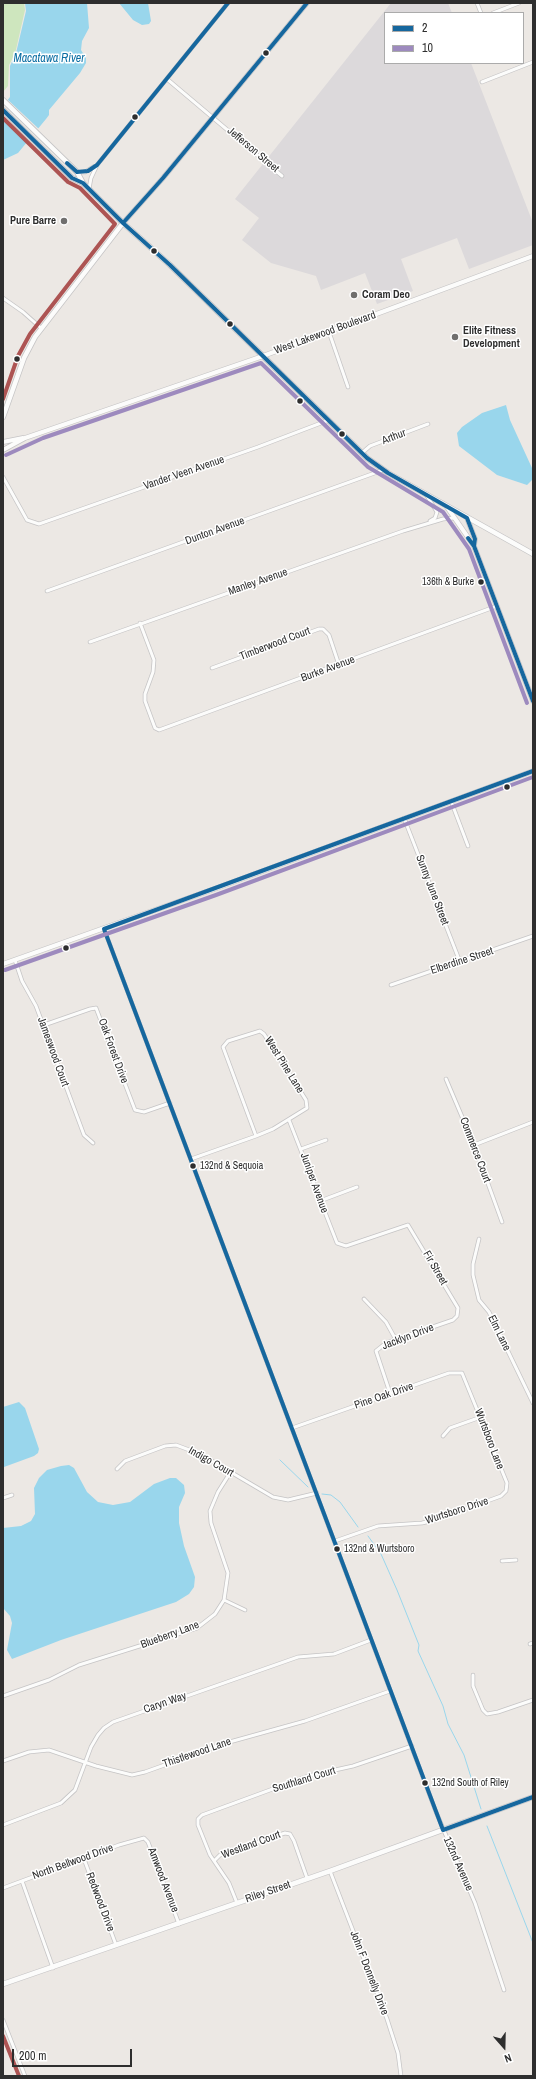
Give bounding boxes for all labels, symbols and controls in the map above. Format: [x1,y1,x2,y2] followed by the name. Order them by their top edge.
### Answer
[384,12,524,64] legend
[422,20,427,36] text: 2
[422,40,433,56] text: 10
[261,48,271,58] unlabelled marker
[13,52,85,66] water label: Macatawa River
[130,112,140,122] unlabelled marker
[224,125,282,175] street label: Jefferson Street
[10,214,56,228] place label: Pure Barre
[59,216,69,226] marker: Pure Barre
[149,246,159,256] unlabelled marker
[362,288,410,302] place label: Coram Deo
[349,290,359,300] marker: Coram Deo
[272,308,378,358] street label: West Lakewood Boulevard
[225,319,235,329] unlabelled marker
[463,324,520,350] place label: Elite Fitness Development
[450,332,460,342] marker: Elite Fitness Development
[12,354,22,364] unlabelled marker
[295,396,305,406] unlabelled marker
[380,426,408,448] street label: Arthur
[337,429,347,439] unlabelled marker
[142,453,226,493] street label: Vander Veen Avenue
[184,514,246,548] street label: Dunton Avenue
[227,566,289,598] street label: Manley Avenue
[422,576,474,588] place label: 136th & Burke
[476,577,486,587] marker: 136th & Burke
[238,624,312,664] street label: Timberwood Court
[299,653,357,685] street label: Burke Avenue
[502,782,512,792] unlabelled marker
[413,853,451,927] street label: Sunny June Street
[61,943,71,953] unlabelled marker
[429,945,495,977] street label: Elberdine Street
[34,1016,72,1088] street label: Jameswood Court
[95,1017,131,1085] street label: Oak Forest Drive
[261,1034,307,1096] street label: West Pine Lane
[457,1116,493,1184] street label: Commerce Court
[297,1151,331,1215] street label: Juniper Avenue
[200,1160,263,1172] place label: 132nd & Sequoia
[188,1161,198,1171] marker: 132nd & Sequoia
[420,1248,450,1288] street label: Fir Street
[485,1313,513,1353] street label: Elm Lane
[380,1321,436,1353] street label: Jacklyn Drive
[353,1380,415,1412] street label: Pine Oak Drive
[471,1407,507,1471] street label: Wurtsboro Lane
[186,1444,236,1480] street label: Indigo Court
[424,1495,490,1527] street label: Wurtsboro Drive
[344,1543,415,1555] place label: 132nd & Wurtsboro
[332,1544,342,1554] marker: 132nd & Wurtsboro
[139,1618,201,1652] street label: Blueberry Lane
[142,1690,188,1716] street label: Caryn Way
[161,1735,233,1771] street label: Thistlewood Lane
[271,1764,337,1796] street label: Southland Court
[432,1777,509,1789] place label: 132nd South of Riley
[420,1778,430,1788] marker: 132nd South of Riley
[220,1828,282,1862] street label: Westland Court
[440,1835,476,1893] street label: 132nd Avenue
[31,1841,115,1883] street label: North Bellwood Drive
[145,1846,181,1914] street label: Amwood Avenue
[83,1871,117,1933] street label: Redwood Drive
[244,1878,292,1906] street label: Riley Street
[347,1929,391,2017] street label: John F Donnelly Drive
[484,2027,524,2067] north arrow
[14,2041,134,2067] scale bar
[19,2048,46,2064] text: 200 m
[503,2051,514,2066] text: N

